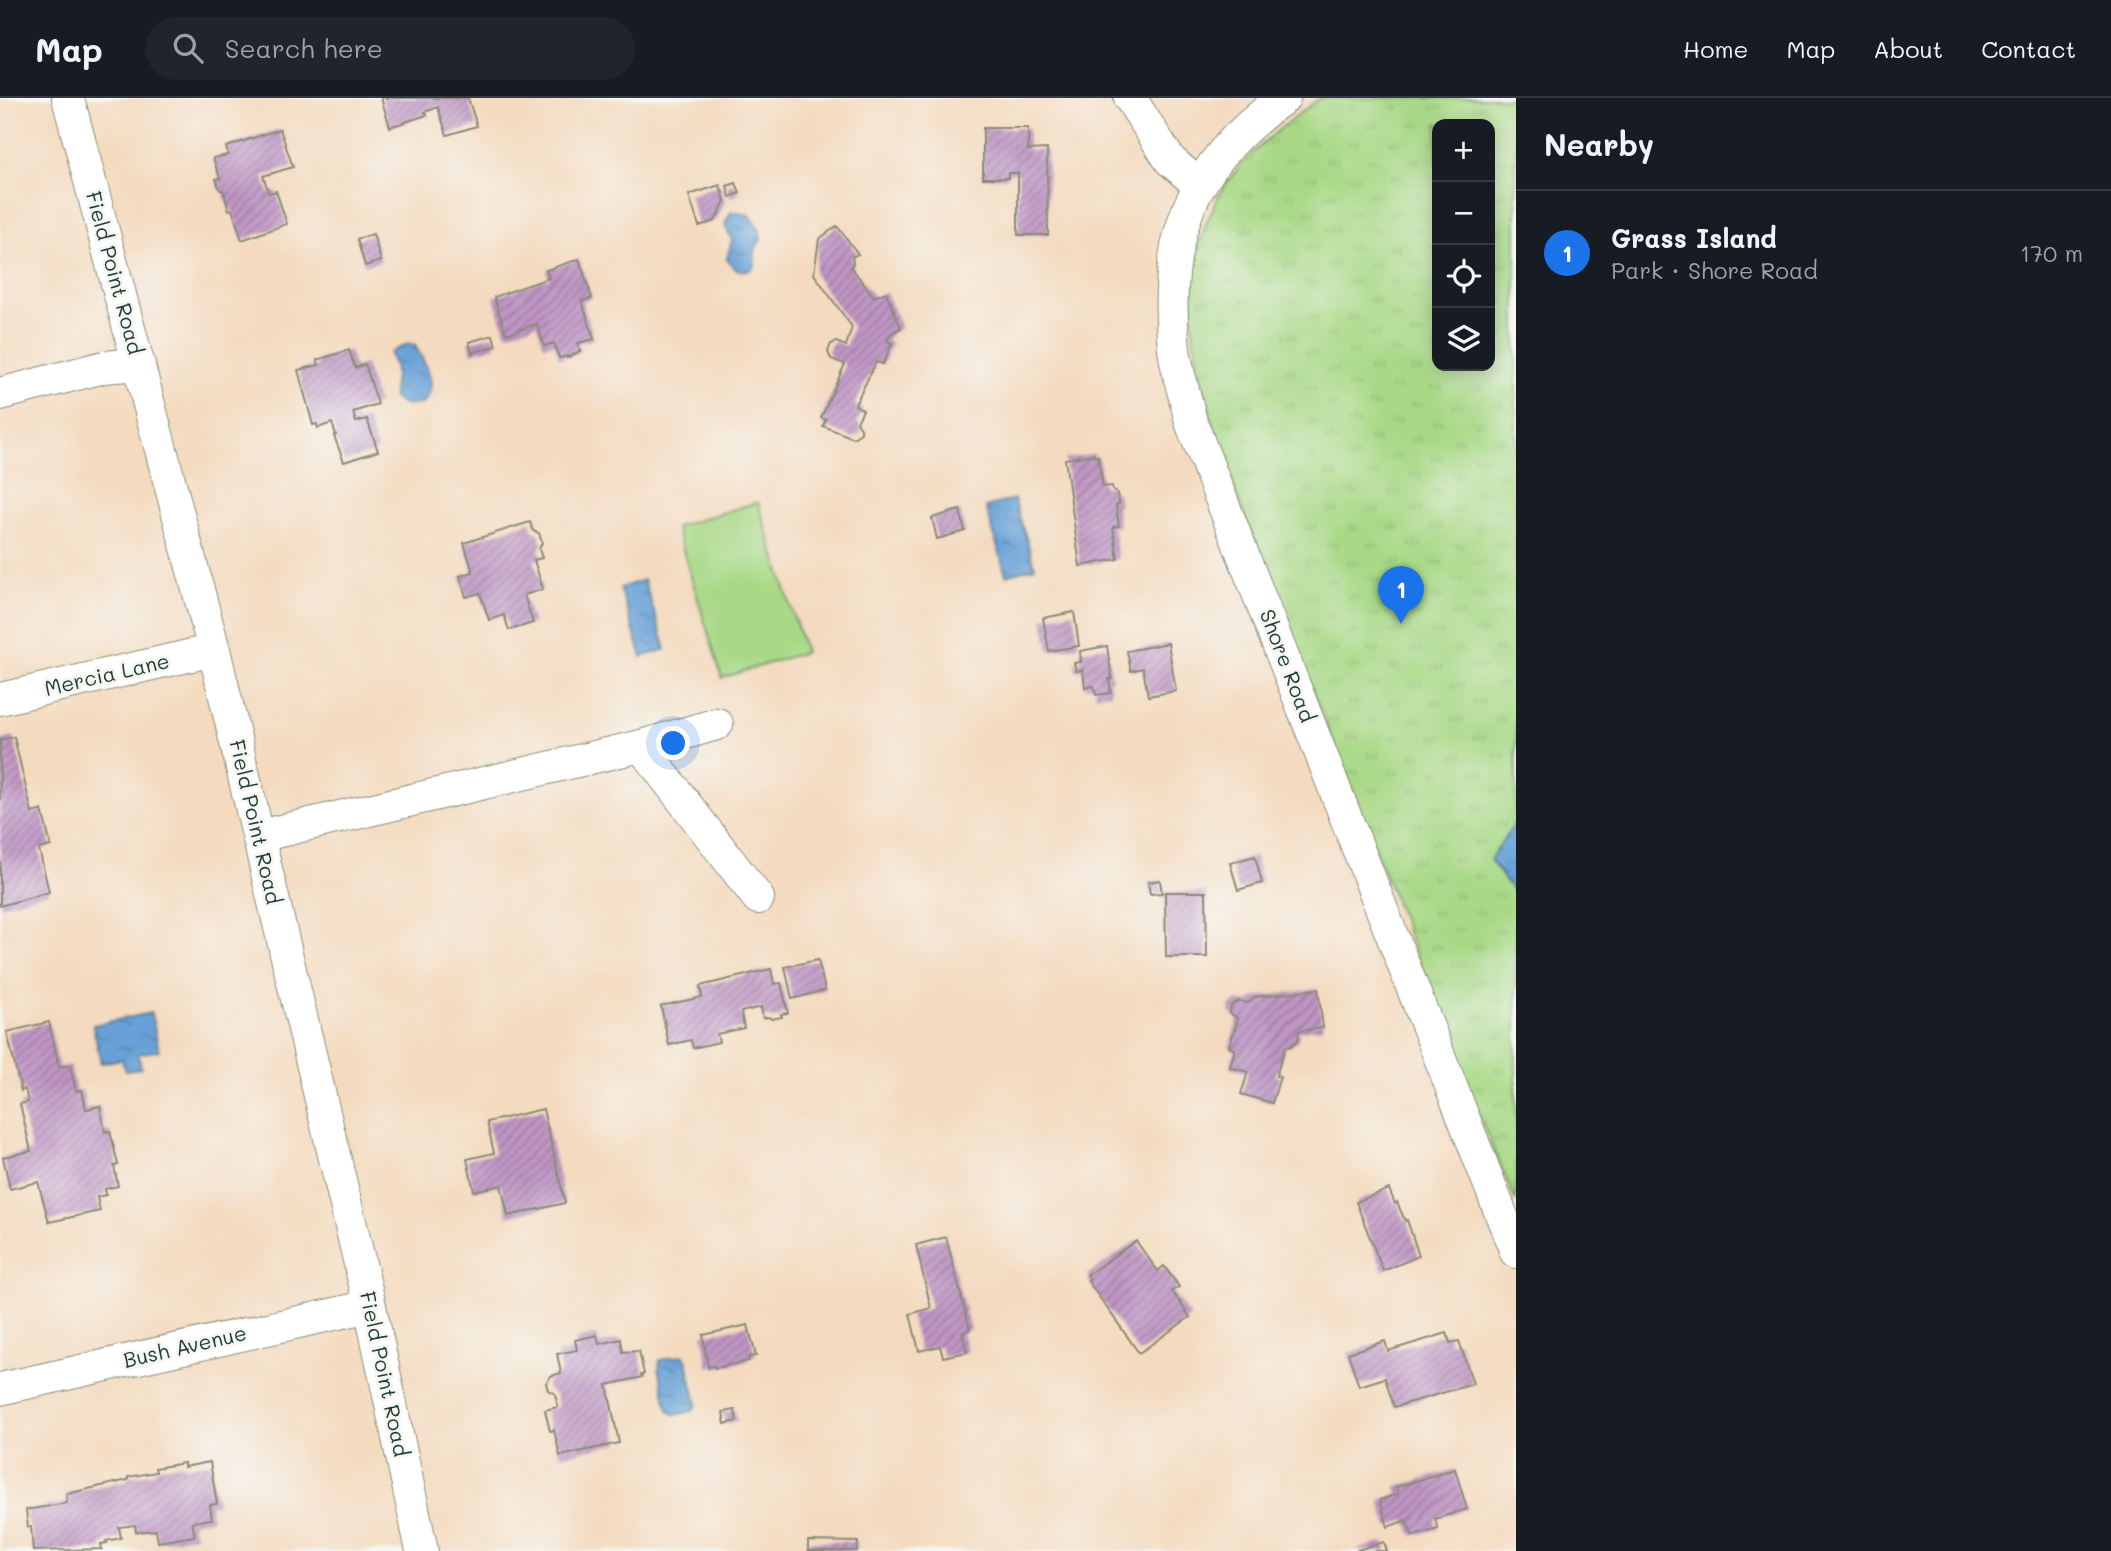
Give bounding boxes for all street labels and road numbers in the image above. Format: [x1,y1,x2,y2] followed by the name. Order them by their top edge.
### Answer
[81,188,150,357] street label: Field Point Road
[1255,605,1322,726] street label: Shore Road
[41,646,172,701] street label: Mercia Lane
[224,737,289,907] street label: Field Point Road
[355,1289,416,1459] street label: Field Point Road
[120,1318,249,1373] street label: Bush Avenue

